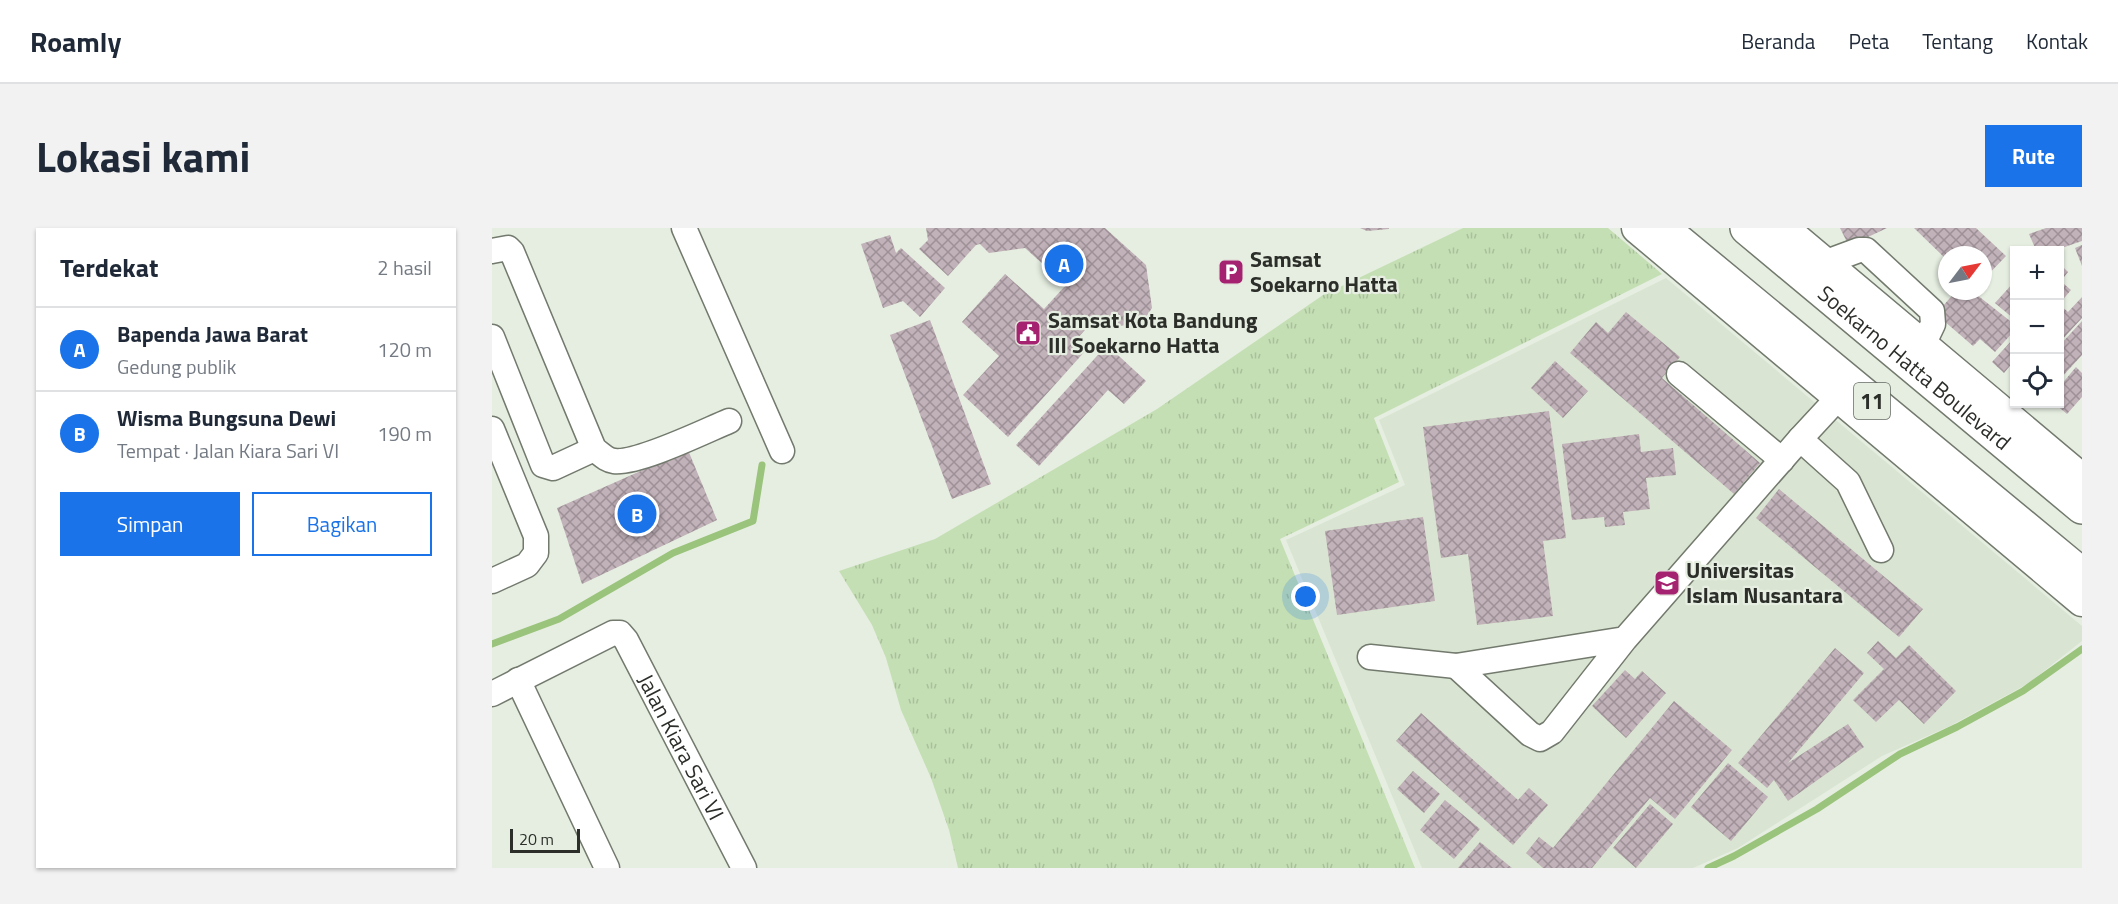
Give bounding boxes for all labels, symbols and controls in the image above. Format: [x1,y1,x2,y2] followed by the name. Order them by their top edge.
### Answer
[30,20,121,63] text: Roamly
[1741,25,1815,57] text: Beranda
[1848,25,1889,57] text: Peta
[1922,25,1993,57] text: Tentang
[2026,25,2088,57] text: Kontak
[36,124,250,188] text: Lokasi kami
[1985,125,2082,187] button: Rute
[1044,242,1084,286] pin: A
[1250,242,1398,301] place label: Samsat Soekarno Hatta
[1938,246,1992,300] north arrow
[2010,246,2064,408] map controls
[2010,246,2064,300] button: +
[60,248,159,287] text: Terdekat
[377,252,432,283] text: 2 hasil
[1216,257,1246,287] parking icon: Samsat Soekarno Hatta
[1810,277,2019,458] street label: Soekarno Hatta Boulevard
[2010,300,2064,354] button: −
[1048,303,1258,362] place label: Samsat Kota Bandung III Soekarno Hatta
[117,317,308,351] text: Bapenda Jawa Barat
[1013,318,1043,348] public building icon: Samsat Kota Bandung III Soekarno Hatta
[73,334,86,365] text: A
[377,334,432,365] text: 120 m
[117,351,236,382] text: Gedung publik
[2010,354,2064,408] button: locate
[1854,383,1890,419] road number: 11
[117,401,336,435] text: Wisma Bungsuna Dewi
[73,418,86,449] text: B
[377,418,432,449] text: 190 m
[117,435,339,466] text: Tempat · Jalan Kiara Sari VI
[60,492,240,556] button: Simpan
[252,492,432,556] button: Bagikan
[618,492,656,536] pin: B
[1686,553,1843,612] place label: Universitas Islam Nusantara
[1652,568,1682,598] school or university icon: Universitas Islam Nusantara
[1291,582,1320,611] your location
[629,668,733,826] street label: Jalan Kiara Sari VI
[510,826,580,854] scale bar
[519,827,554,851] text: 20 m

